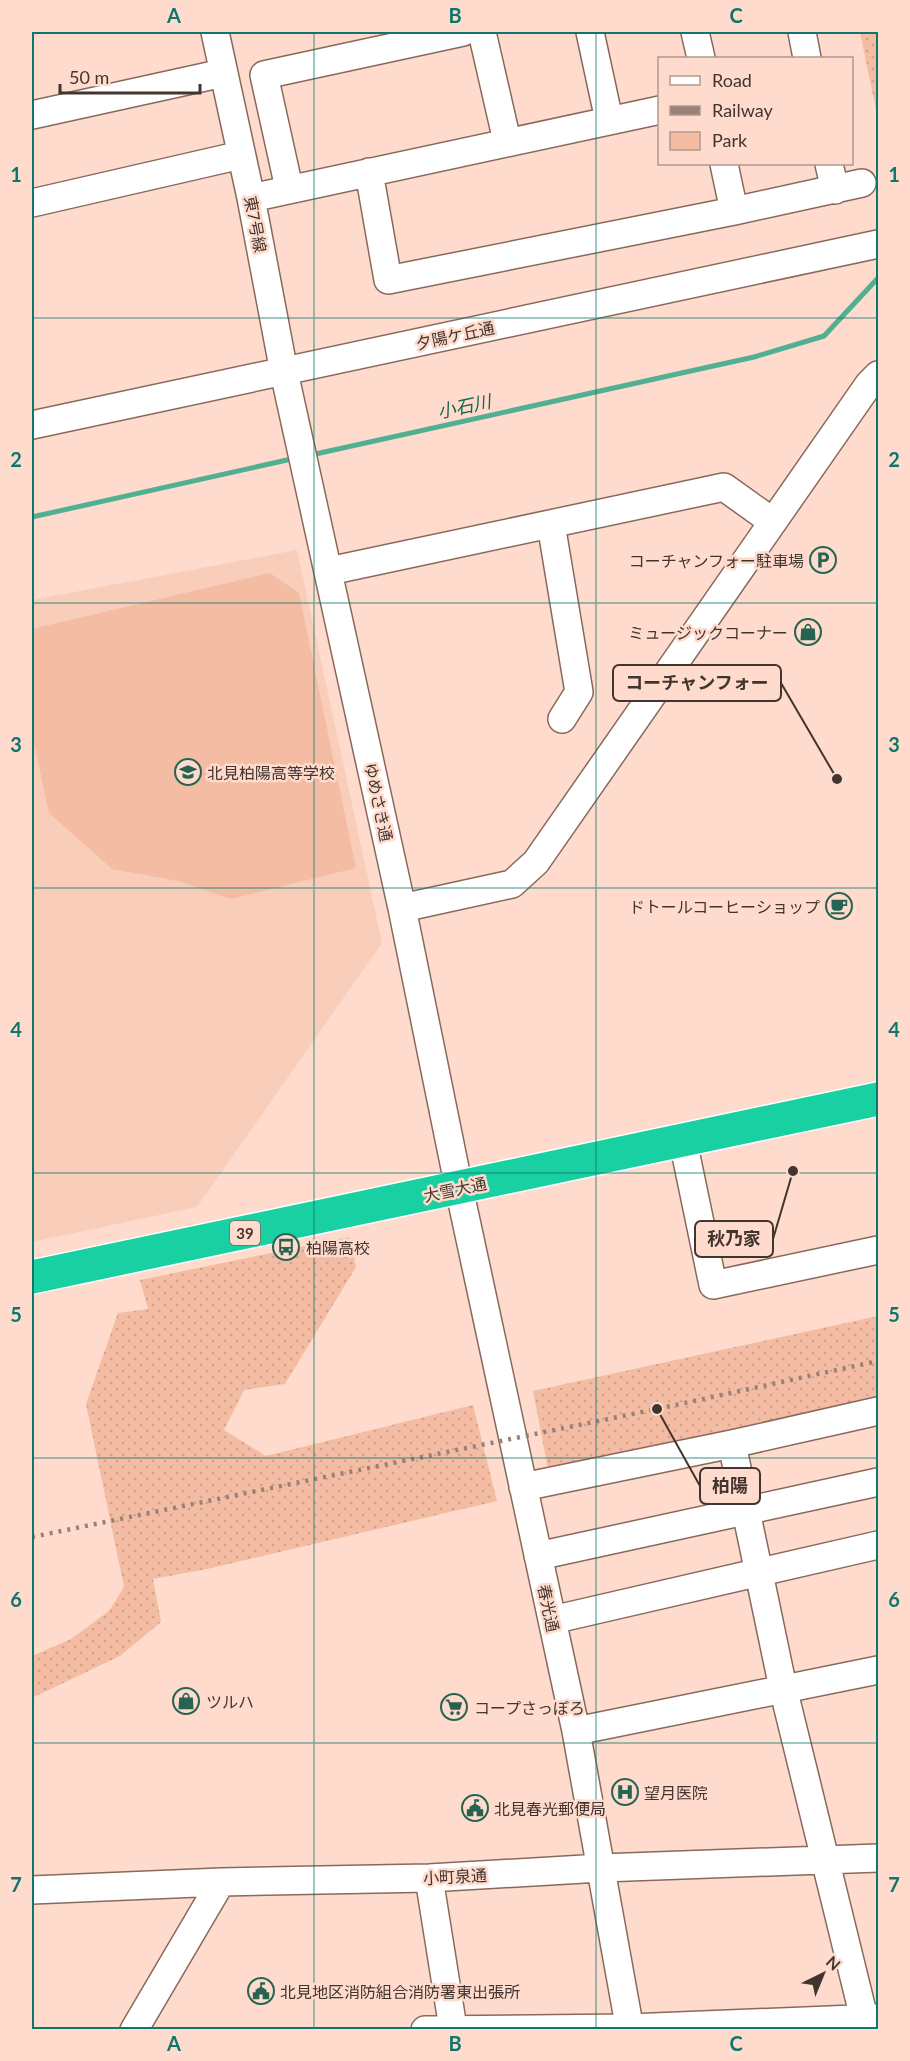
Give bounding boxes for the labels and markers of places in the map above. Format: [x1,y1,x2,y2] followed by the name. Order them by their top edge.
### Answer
[808,545,838,575] parking icon: コーチャンフォー駐車場
[629,551,804,570] place label: コーチャンフォー駐車場
[793,617,823,647] shop icon: ミュージックコーナー
[628,623,788,642] place label: ミュージックコーナー
[613,665,781,701] callout: コーチャンフォー
[173,757,203,787] school or university icon: 北見柏陽高等学校
[207,763,335,782] place label: 北見柏陽高等学校
[824,891,854,921] cafe icon: ドトールコーヒーショップ
[629,897,820,916] place label: ドトールコーヒーショップ
[695,1221,773,1257] callout: 秋乃家
[271,1232,301,1262] bus stop icon: 柏陽高校
[306,1238,370,1257] place label: 柏陽高校
[700,1468,760,1504] callout: 柏陽
[171,1686,201,1716] shop icon: ツルハ
[206,1692,254,1711] place label: ツルハ
[439,1692,469,1722] supermarket icon: コープさっぽろ
[474,1698,585,1717] place label: コープさっぽろ
[610,1777,640,1807] hospital icon: 望月医院
[644,1783,708,1802] place label: 望月医院
[460,1793,490,1823] public building icon: 北見春光郵便局
[494,1799,606,1818] place label: 北見春光郵便局
[246,1976,276,2006] public building icon: 北見地区消防組合消防署東出張所
[280,1982,520,2001] place label: 北見地区消防組合消防署東出張所

